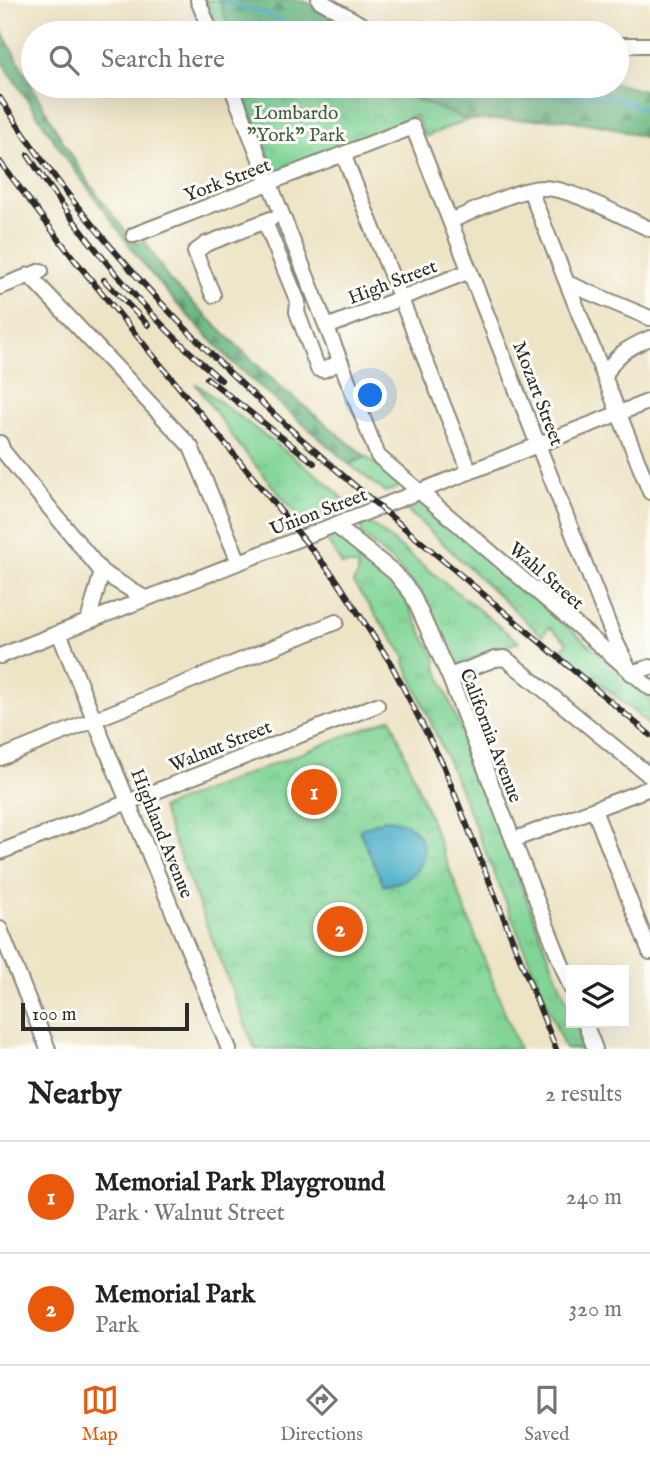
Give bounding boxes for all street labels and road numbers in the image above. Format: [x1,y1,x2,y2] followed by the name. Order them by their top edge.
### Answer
[181,153,275,208] street label: York Street
[345,255,441,311] street label: High Street
[506,338,568,450] street label: Mozart Street
[267,483,371,542] street label: Union Street
[503,537,589,616] street label: Wahl Street
[454,665,527,806] street label: California Avenue
[166,715,276,778] street label: Walnut Street
[124,765,198,902] street label: Highland Avenue

